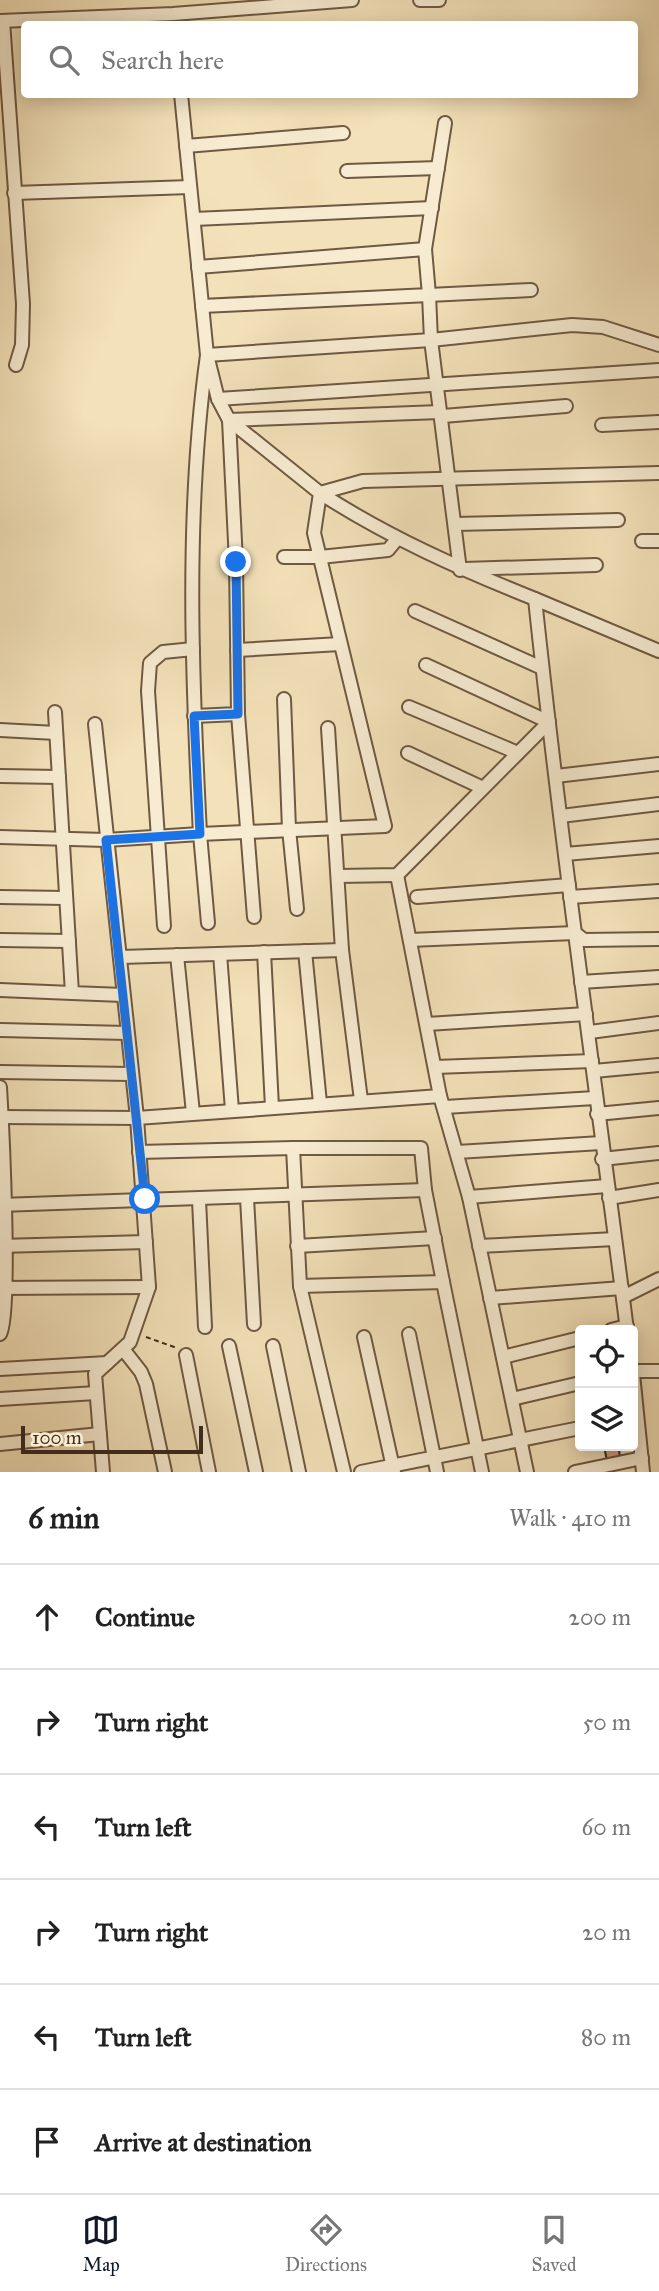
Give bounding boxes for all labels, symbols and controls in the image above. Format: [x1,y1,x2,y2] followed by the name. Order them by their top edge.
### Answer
[21,21,638,98] search box
[45,41,83,79] icon: search
[101,44,224,76] text: Search here
[220,546,251,577] route end
[129,1183,160,1214] route start
[575,1325,638,1451] map controls
[575,1325,638,1388] button: locate
[575,1388,638,1451] button: layers
[21,1423,203,1455] scale bar
[32,1426,82,1449] text: 100 m
[28,1500,100,1536] text: 6 min
[509,1504,631,1532] text: Walk · 410 m
[28,1598,66,1636] icon: ahead
[95,1601,195,1633] text: Continue
[569,1603,631,1631] text: 200 m
[28,1703,66,1741] icon: right
[95,1706,208,1738] text: Turn right
[583,1708,631,1736] text: 50 m
[28,1808,66,1846] icon: left
[95,1811,191,1843] text: Turn left
[582,1813,631,1841] text: 60 m
[28,1913,66,1951] icon: right
[95,1916,208,1948] text: Turn right
[582,1918,631,1946] text: 20 m
[28,2018,66,2056] icon: left
[95,2021,191,2053] text: Turn left
[581,2023,631,2051] text: 80 m
[28,2123,66,2161] icon: arrive
[95,2126,312,2158] text: Arrive at destination
[82,2211,120,2276] tab: Map
[285,2211,367,2276] tab: Directions
[532,2211,577,2276] tab: Saved

